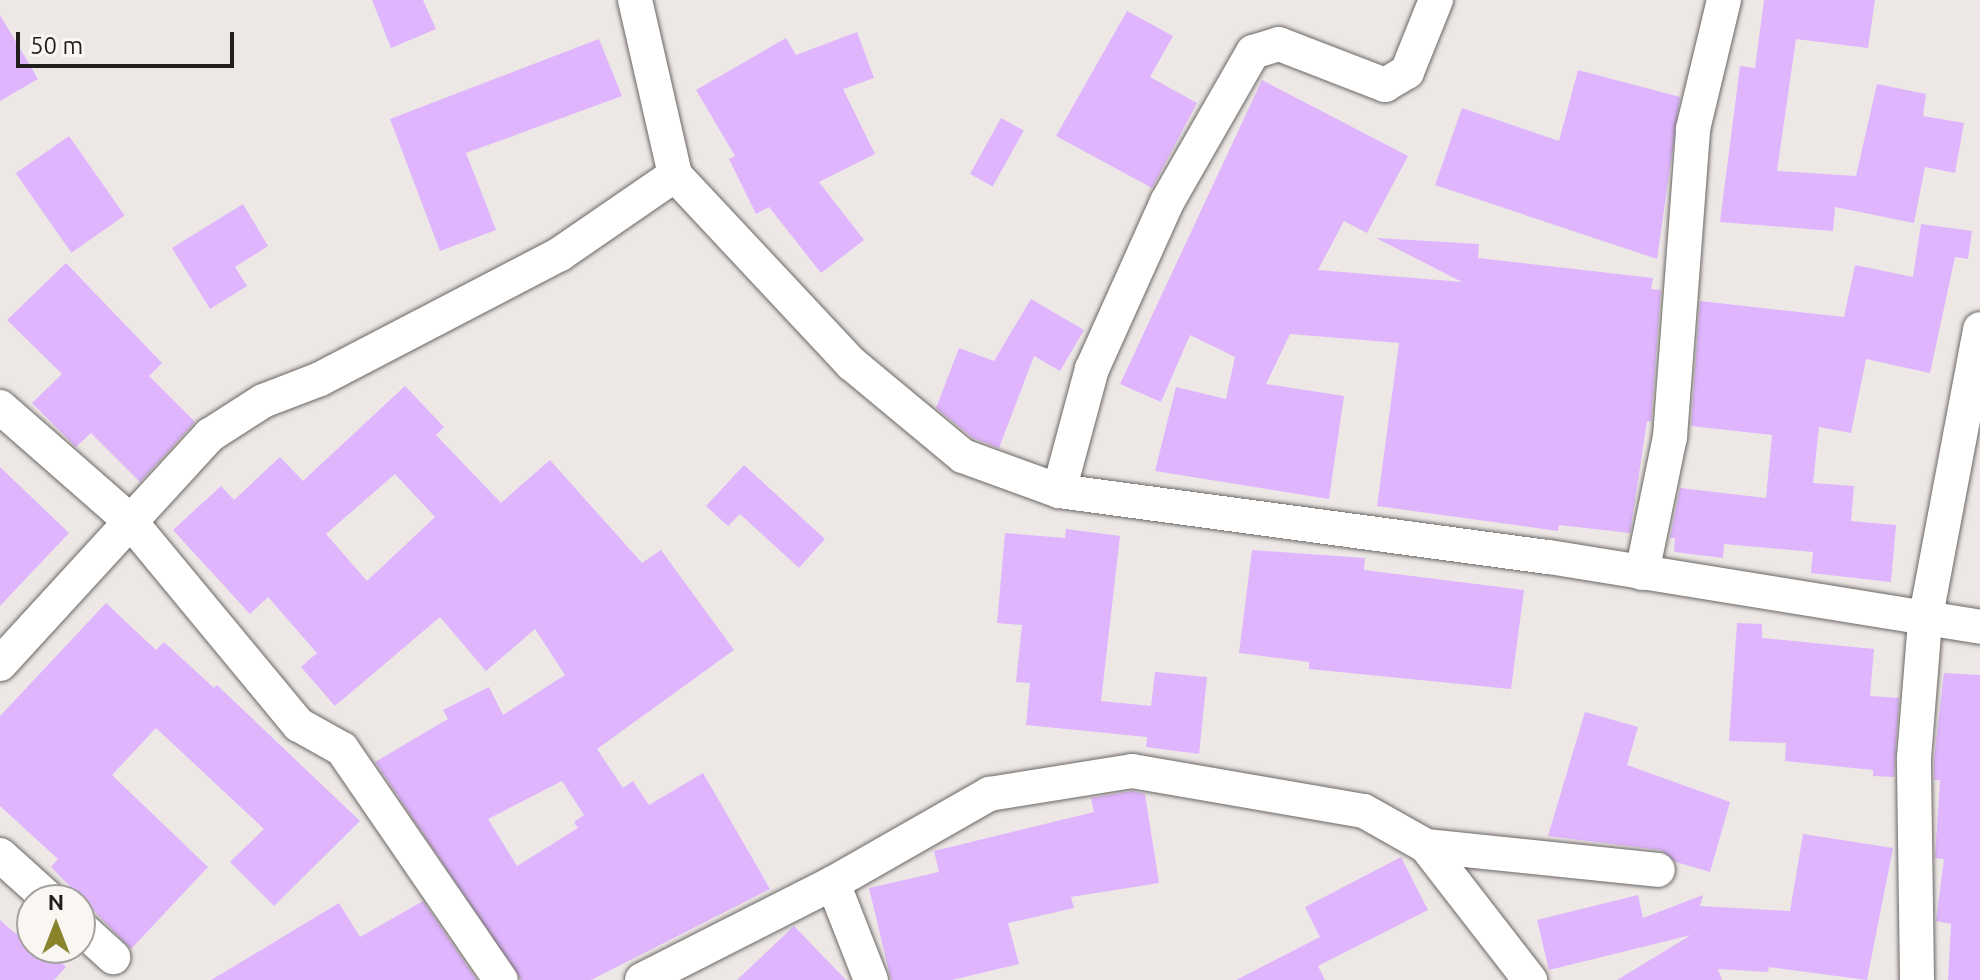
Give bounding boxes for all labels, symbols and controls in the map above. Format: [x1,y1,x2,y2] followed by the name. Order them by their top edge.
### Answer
[20,16,238,66] scale bar
[30,32,83,59] text: 50 m
[16,884,96,964] north arrow
[48,889,64,914] text: N

